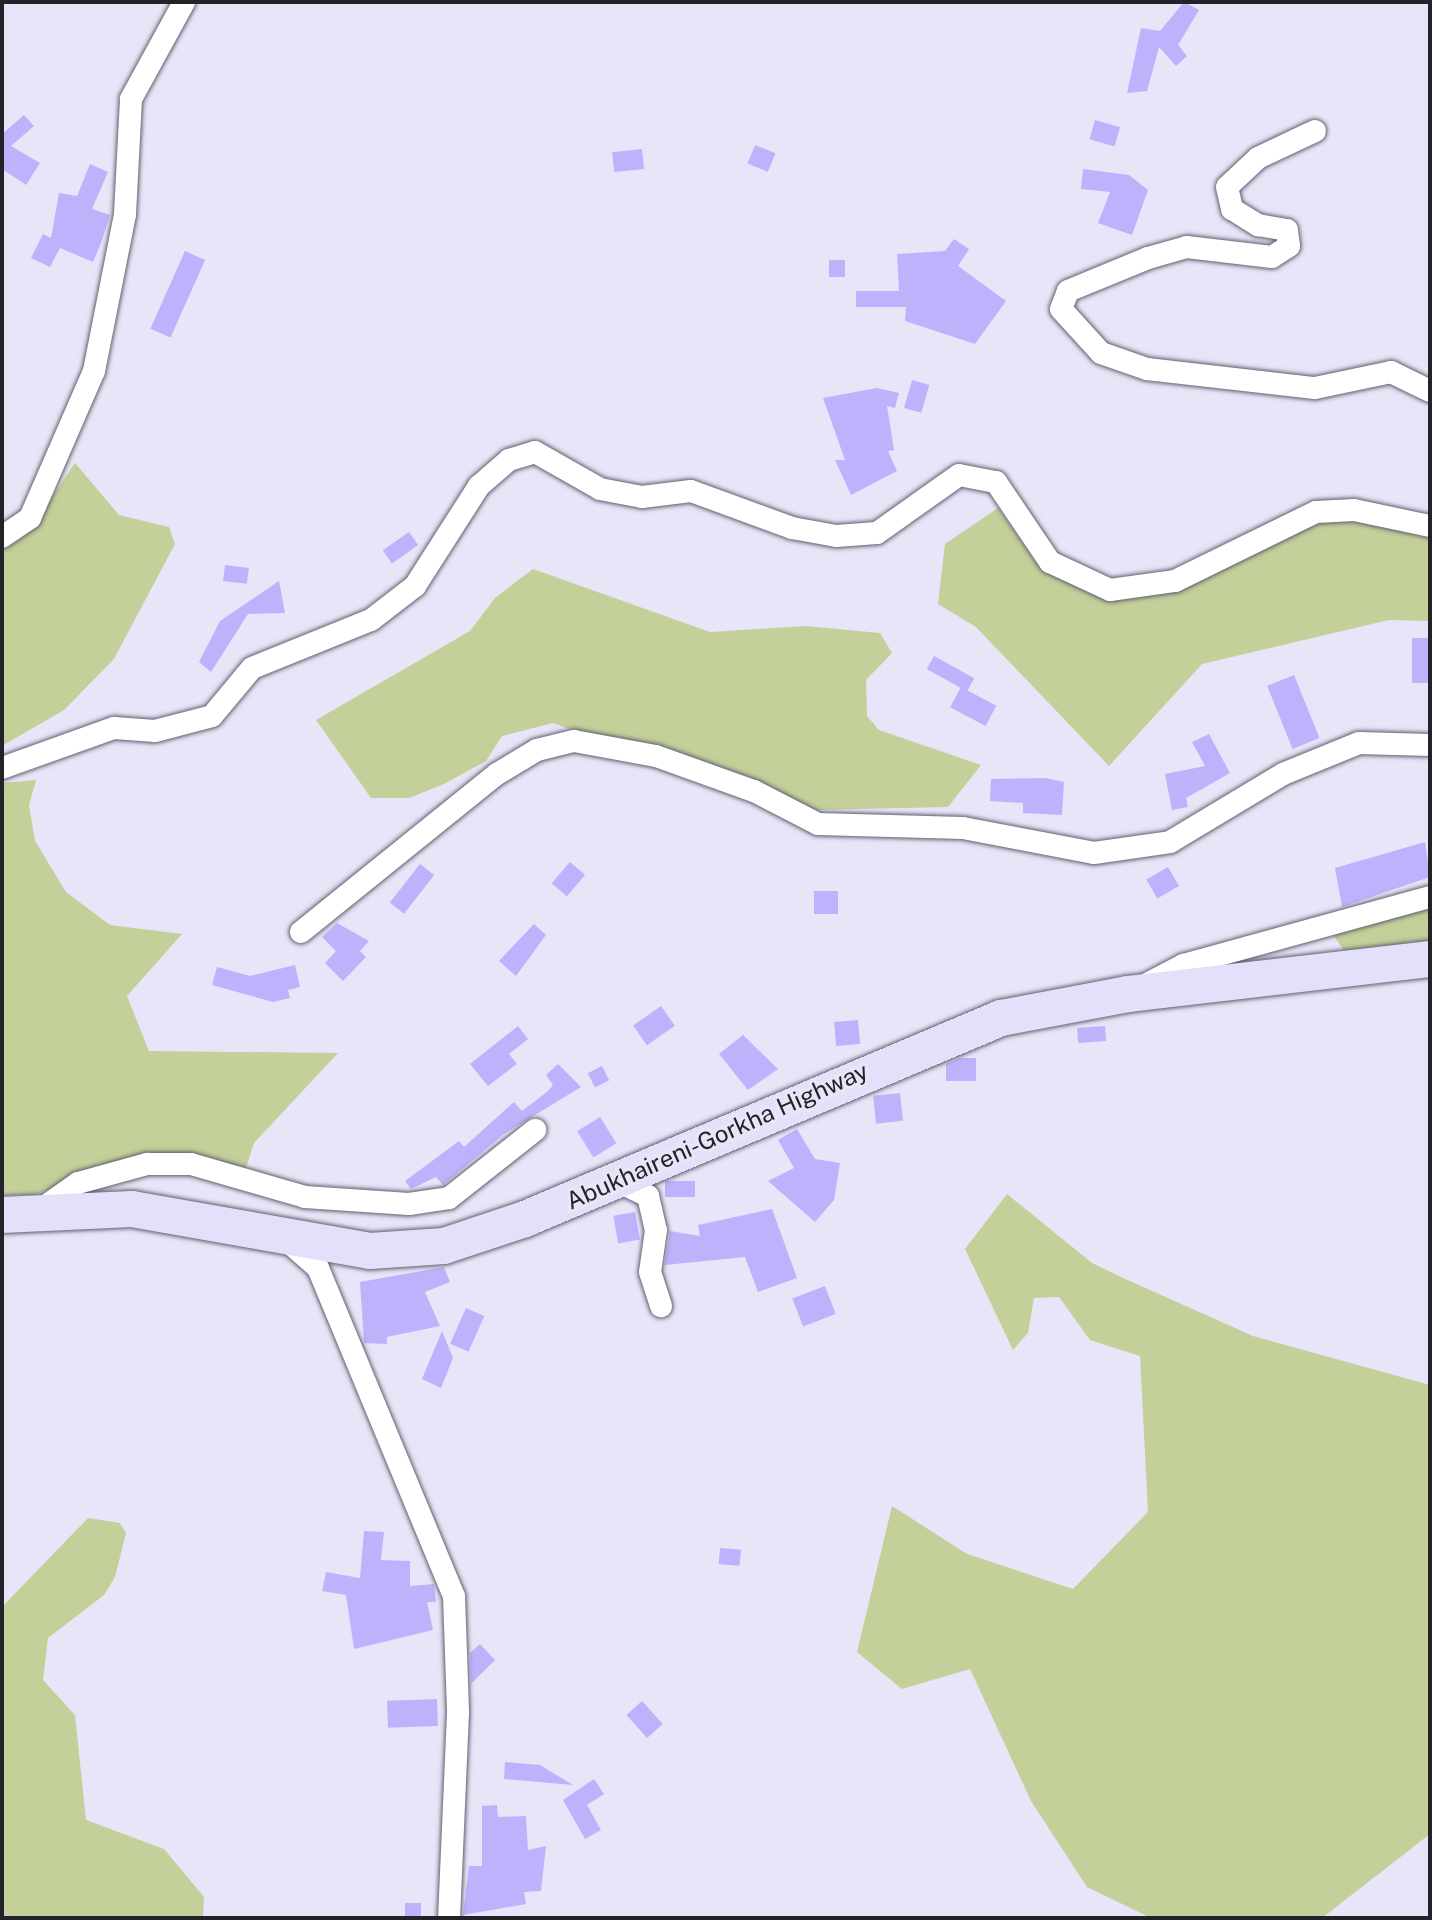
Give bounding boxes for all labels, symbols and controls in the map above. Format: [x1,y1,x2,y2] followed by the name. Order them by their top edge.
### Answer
[562,1056,872,1216] street label: Abukhaireni-Gorkha Highway

